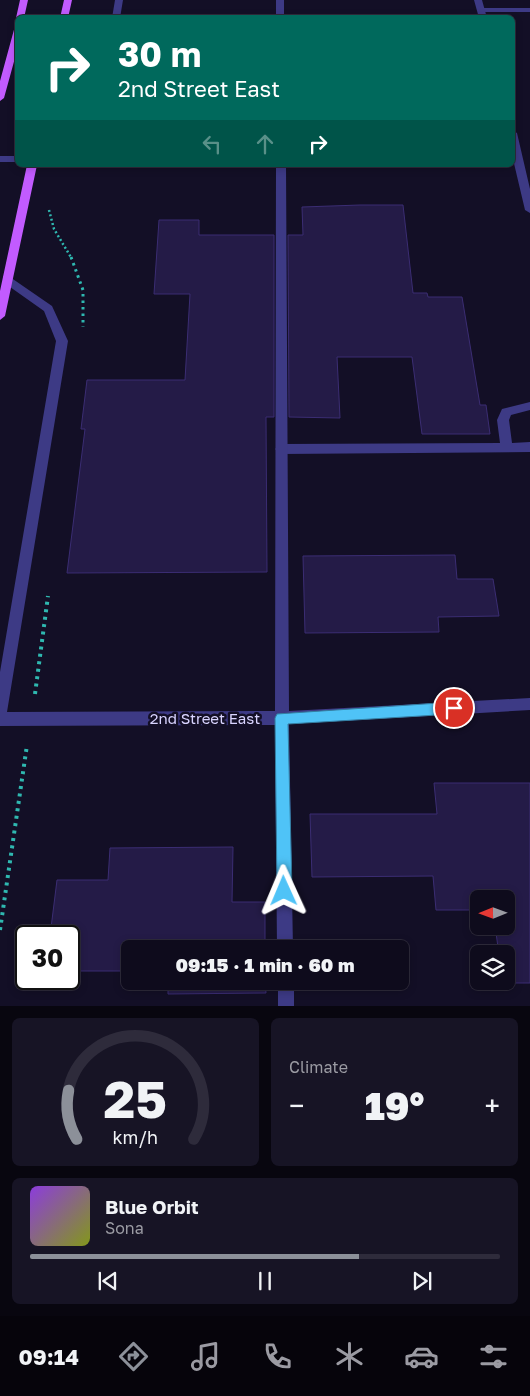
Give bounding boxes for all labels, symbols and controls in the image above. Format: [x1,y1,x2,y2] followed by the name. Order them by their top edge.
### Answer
[118,33,201,75] text: 30 m
[35,35,100,100] icon: right
[118,75,280,102] text: 2nd Street East
[198,130,226,158] icon: left
[251,130,279,158] icon: ahead
[304,130,332,158] icon: right
[433,687,475,729] pin
[440,694,468,722] icon: arrive
[150,709,260,727] street label: 2nd Street East
[257,864,309,916] position arrow
[470,890,515,935] north arrow
[470,890,515,990] map controls
[15,925,80,990] speed limit sign: 30
[470,945,515,990] button: layers
[175,953,355,976] text: 09:15 · 1 min · 60 m
[289,1057,348,1077] text: Climate
[104,1067,167,1129] text: 25
[365,1083,424,1128] text: 19°
[289,1089,304,1122] text: −
[485,1089,500,1122] text: +
[113,1126,158,1148] text: km/h
[105,1195,199,1218] text: Blue Orbit
[105,1218,144,1238] text: Sona
[94,1267,122,1295] icon: previous
[251,1267,279,1295] icon: pause
[408,1267,436,1295] icon: next
[116,1339,151,1374] icon: directions
[188,1339,223,1374] icon: music
[260,1339,295,1374] icon: phone
[332,1339,367,1374] icon: climate
[404,1339,439,1374] icon: car
[476,1339,511,1374] icon: filters
[19,1343,79,1370] text: 09:14

